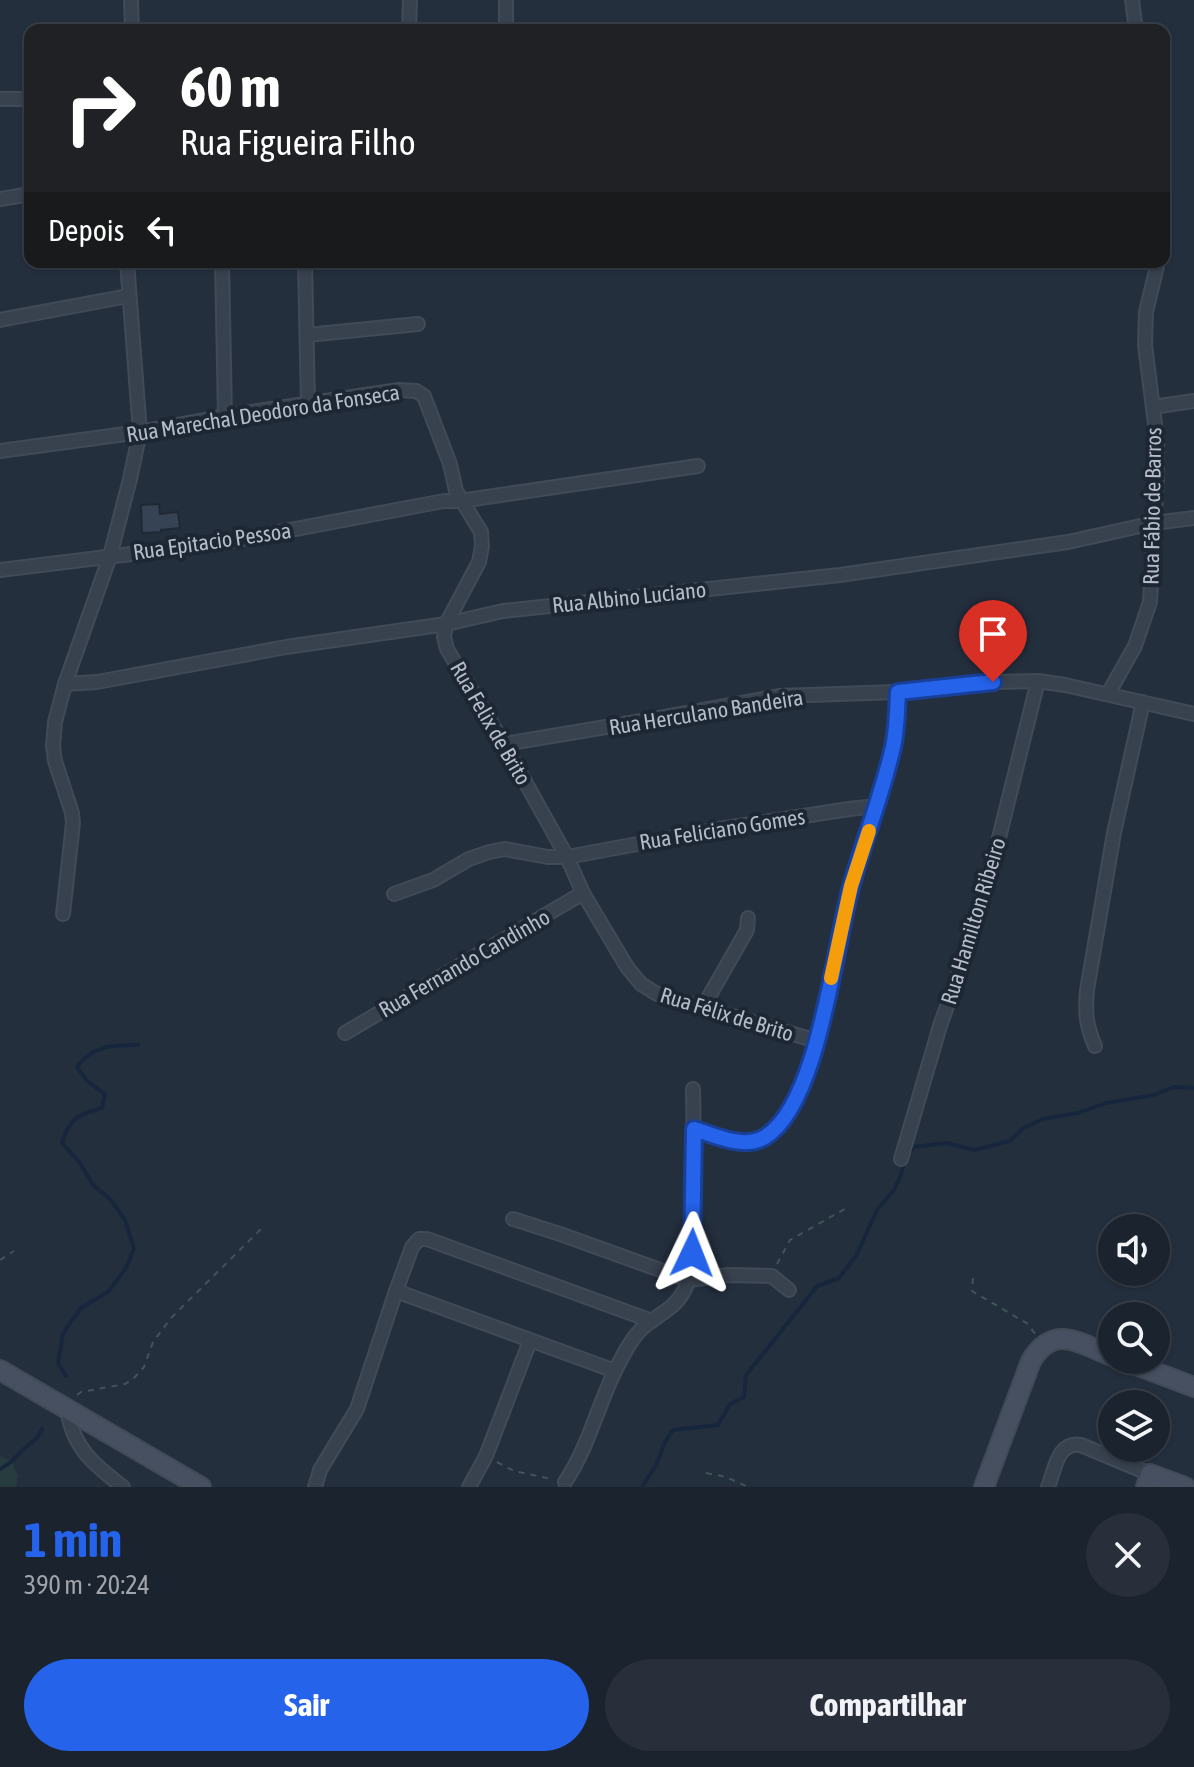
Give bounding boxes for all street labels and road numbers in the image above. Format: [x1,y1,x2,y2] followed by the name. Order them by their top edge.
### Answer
[124,379,402,447] street label: Rua Marechal Deodoro da Fonseca
[1138,427,1166,585] street label: Rua Fábio de Barros
[131,517,293,565] street label: Rua Epitacio Pessoa
[551,576,707,618] street label: Rua Albino Luciano
[445,657,537,789] street label: Rua Felix de Brito
[607,684,805,740] street label: Rua Herculano Bandeira
[637,803,807,855] street label: Rua Feliciano Gomes
[935,834,1011,1008] street label: Rua Hamilton Ribeiro
[374,903,554,1023] street label: Rua Fernando Candinho
[657,981,797,1047] street label: Rua Félix de Brito

